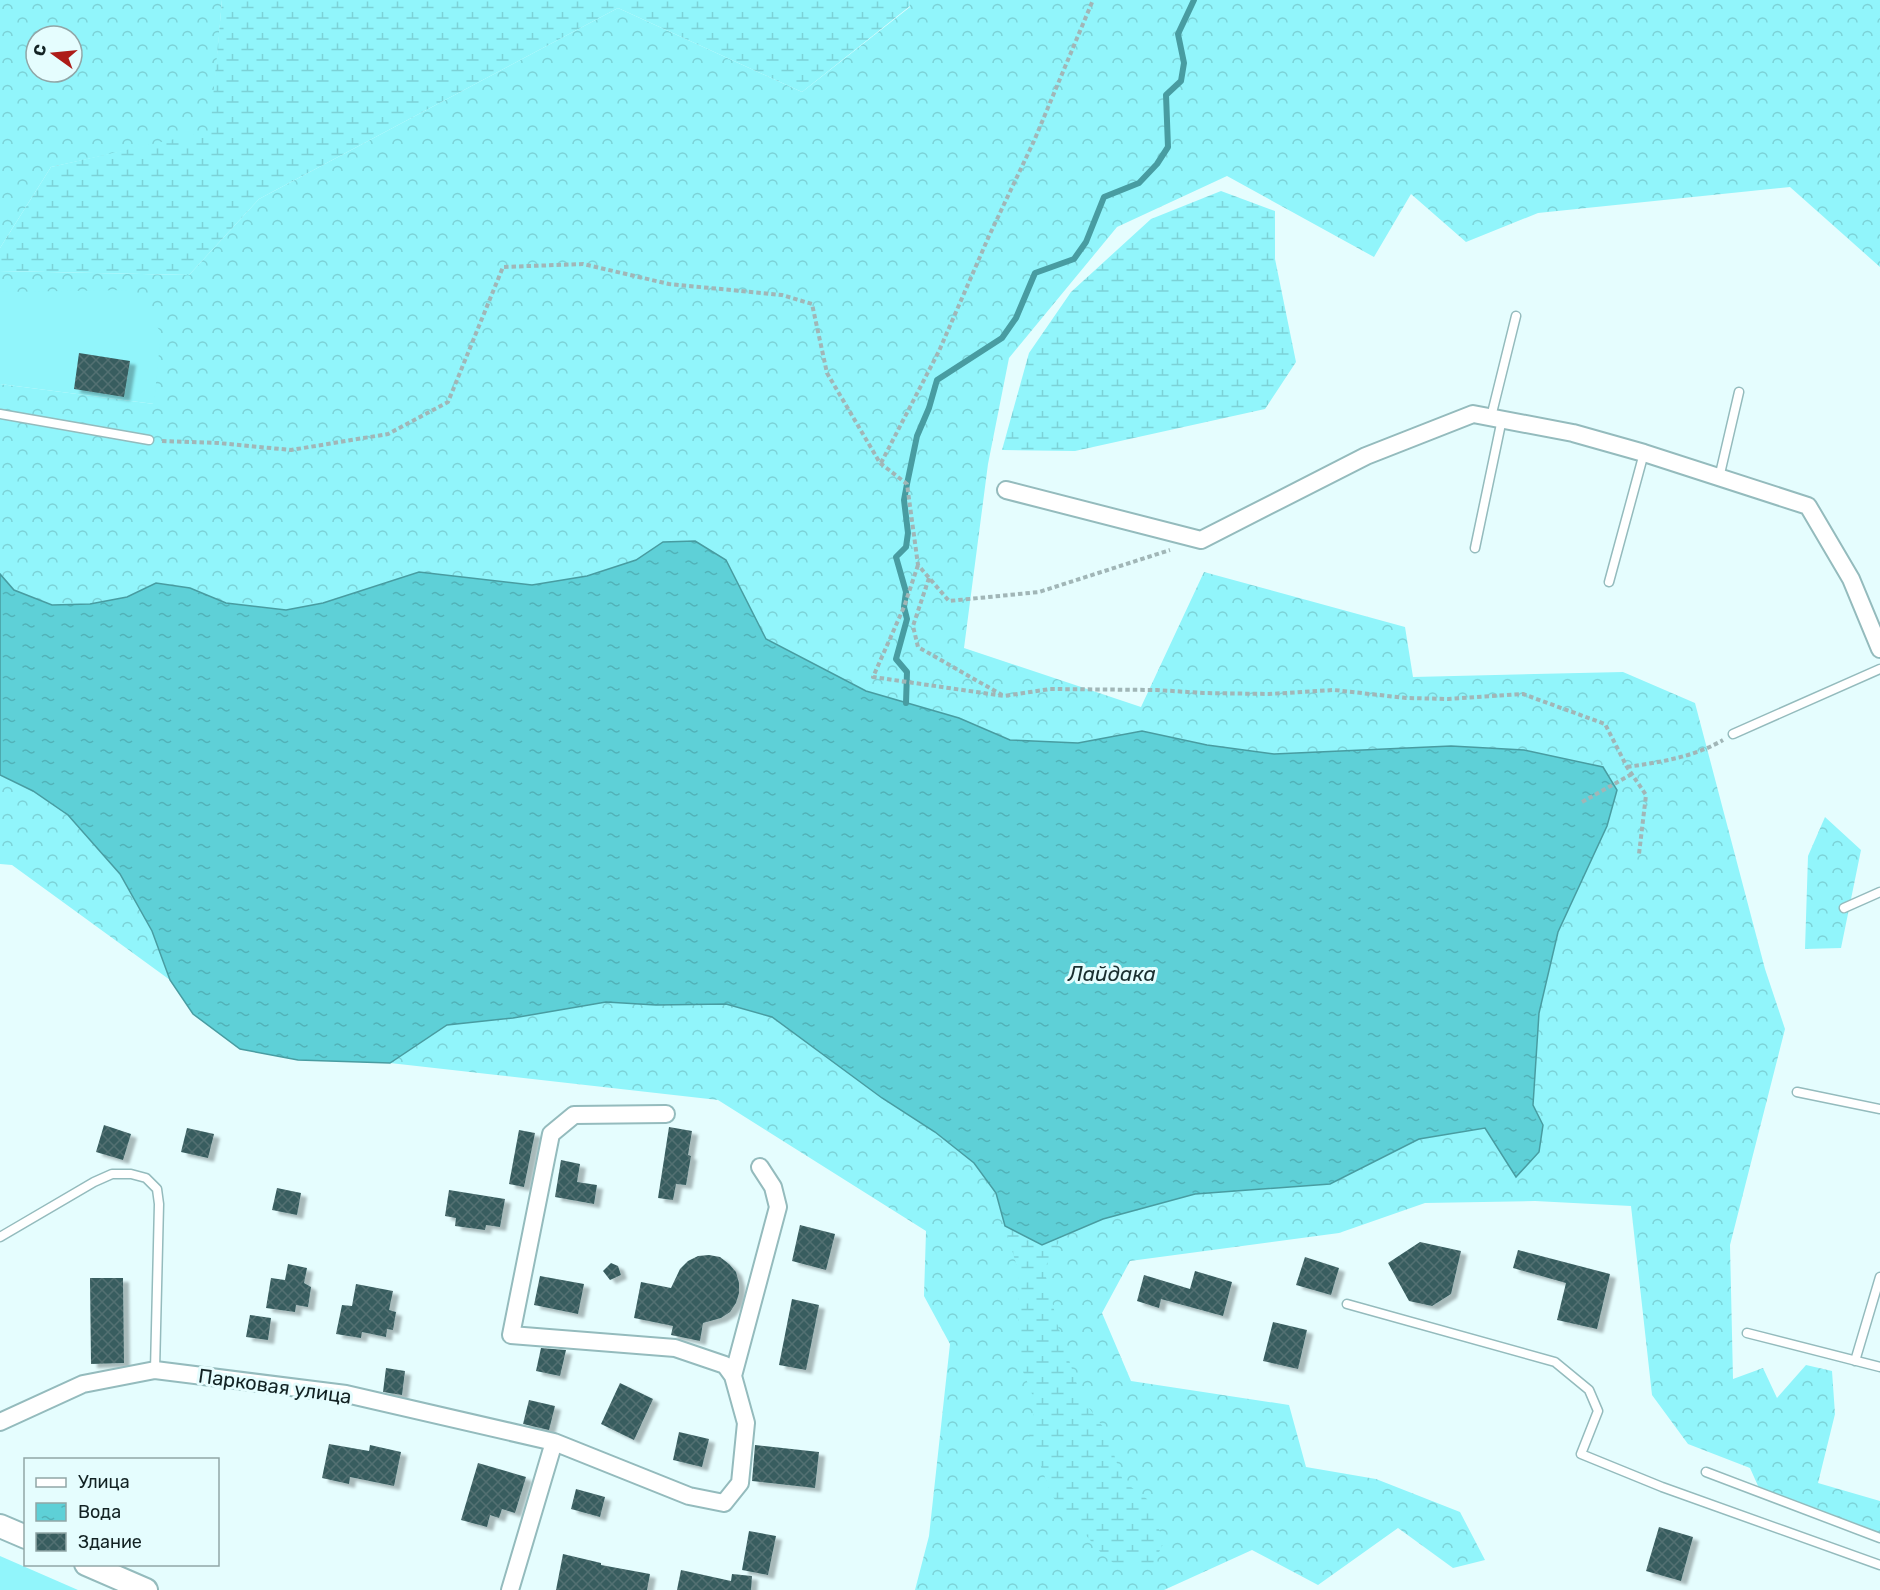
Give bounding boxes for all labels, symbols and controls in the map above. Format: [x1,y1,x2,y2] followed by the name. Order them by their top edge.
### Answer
[24,24,84,84] north arrow
[29,42,51,58] text: С
[1067,961,1156,986] water label: Лайдака
[197,1363,353,1409] street label: Парковая улица
[24,1458,219,1566] legend
[78,1471,130,1493] text: Улица
[78,1501,121,1523] text: Вода
[78,1531,142,1553] text: Здание

